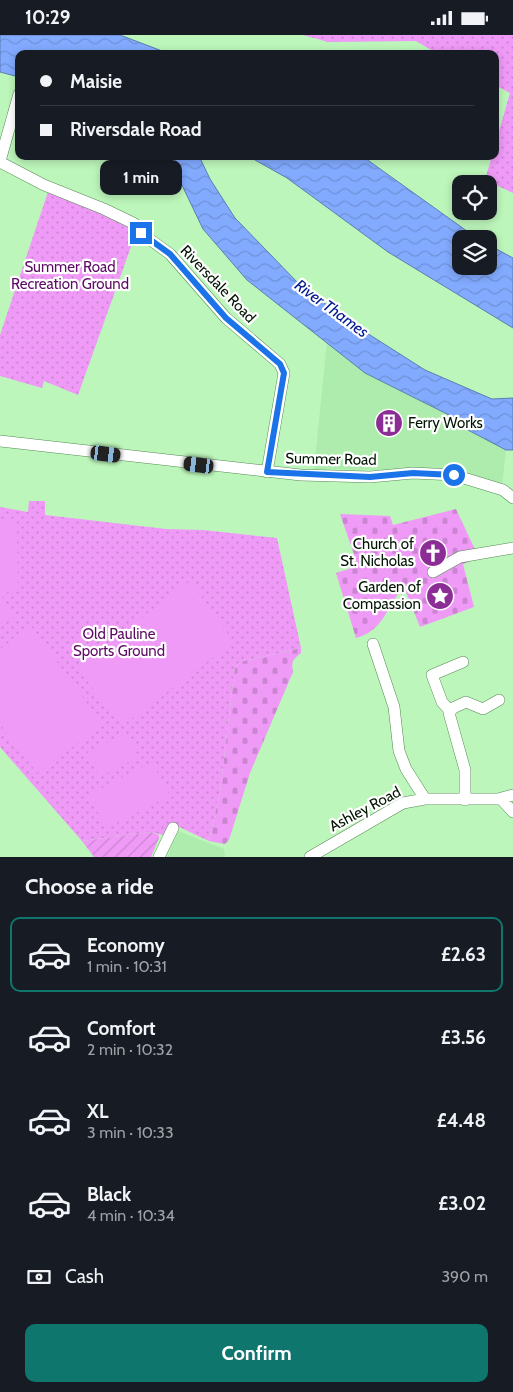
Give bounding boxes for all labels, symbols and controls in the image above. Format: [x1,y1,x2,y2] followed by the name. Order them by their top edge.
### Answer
[25,6,70,29] text: 10:29
[70,70,122,93] text: Maisie
[70,118,202,141] text: Riversdale Road
[100,161,182,195] callout: 1 min
[123,168,159,187] text: 1 min
[452,175,497,275] map controls
[452,175,497,220] button: locate
[130,222,152,244] route end
[452,230,497,275] button: layers
[177,242,259,326] street label: Riversdale Road
[11,258,129,293] park label: Summer Road Recreation Ground
[291,275,372,341] water label: River Thames
[374,408,404,438] building icon: Ferry Works
[408,414,483,432] place label: Ferry Works
[90,445,121,463] car
[285,449,377,469] street label: Summer Road
[183,456,214,474] car
[443,464,465,486] route start
[340,535,414,570] place label: Church of St. Nicholas
[418,538,448,568] church icon: Church of St. Nicholas
[343,578,421,613] place label: Garden of Compassion
[425,581,455,611] place icon: Garden of Compassion
[73,625,165,660] park label: Old Pauline Sports Ground
[326,783,404,835] street label: Ashley Road
[25,873,154,900] text: Choose a ride
[27,932,72,977] icon: car
[87,934,165,957] text: Economy
[441,943,486,966] text: £2.63
[87,957,167,976] text: 1 min · 10:31
[27,1015,72,1060] icon: car
[87,1017,156,1040] text: Comfort
[441,1026,486,1049] text: £3.56
[87,1040,173,1059] text: 2 min · 10:32
[27,1098,72,1143] icon: car
[87,1100,108,1123] text: XL
[437,1109,486,1132] text: £4.48
[87,1123,174,1142] text: 3 min · 10:33
[27,1181,72,1226] icon: car
[87,1183,131,1206] text: Black
[438,1192,486,1215] text: £3.02
[87,1206,175,1225] text: 4 min · 10:34
[25,1263,53,1291] icon: cash
[65,1265,104,1288] text: Cash
[441,1267,488,1286] text: 390 m
[25,1324,488,1382] button: Confirm

